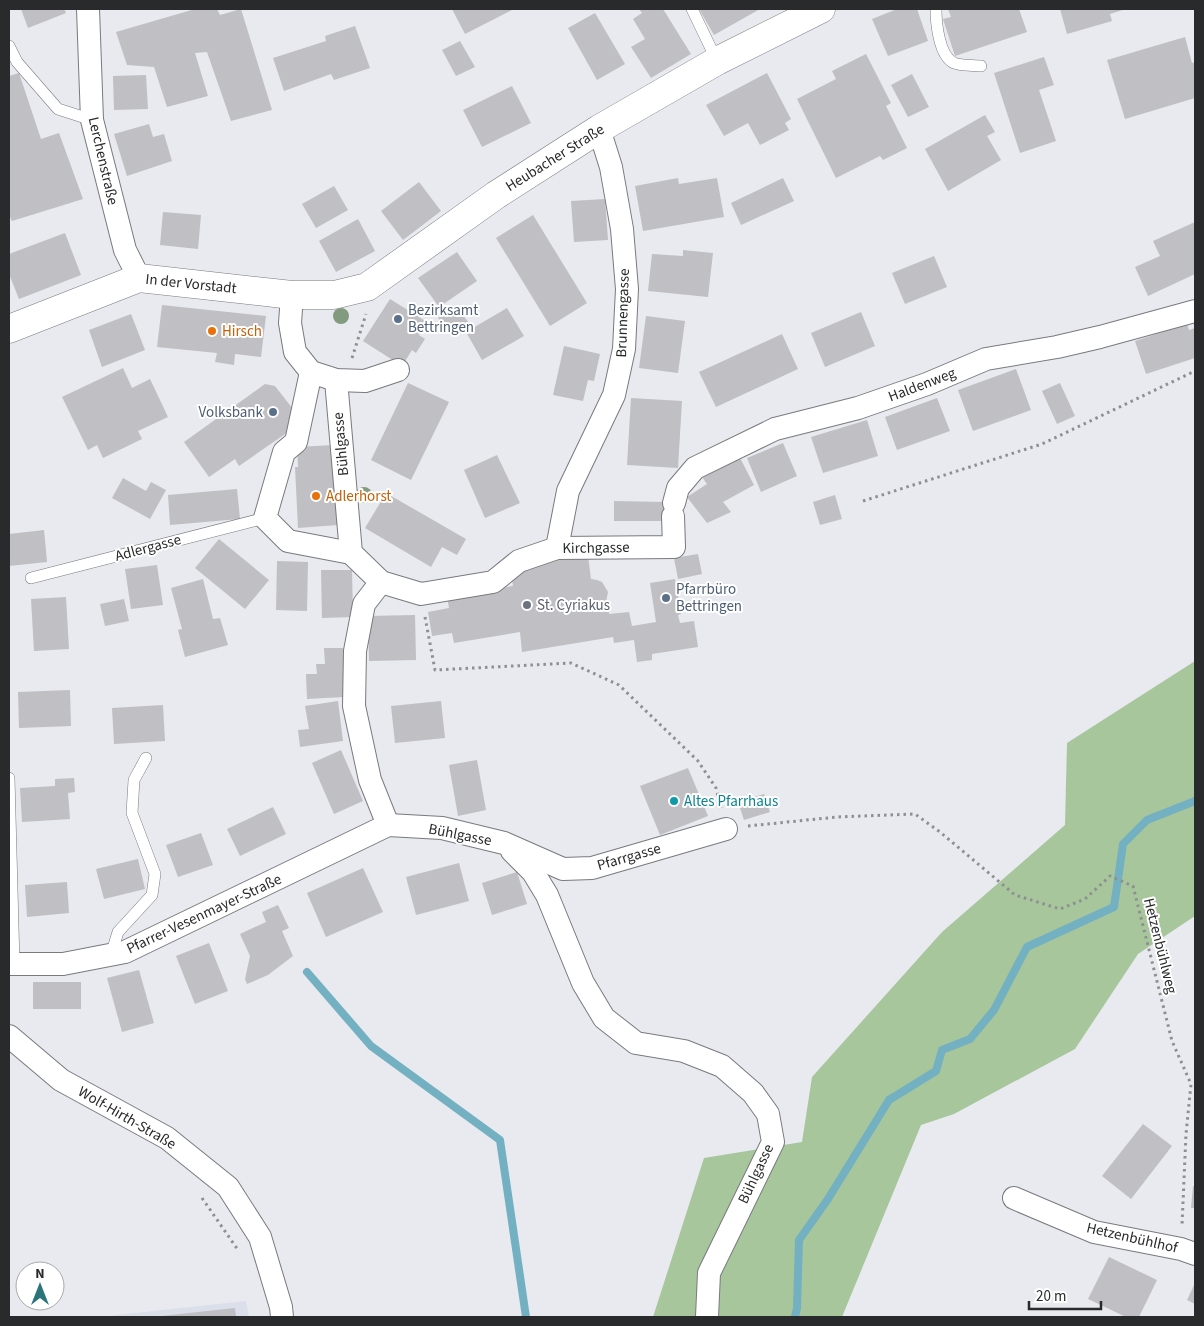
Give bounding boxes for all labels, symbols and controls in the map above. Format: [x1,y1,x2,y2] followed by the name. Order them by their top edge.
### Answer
[83,115,123,207] street label: Lerchenstraße
[502,119,608,197] street label: Heubacher Straße
[611,268,635,358] street label: Brunnengasse
[144,269,238,299] street label: In der Vorstadt
[408,300,478,338] place label: Bezirksamt Bettringen
[392,313,404,325] marker: Bezirksamt Bettringen
[222,321,262,342] place label: Hirsch
[206,325,218,337] marker: Hirsch
[885,362,959,407] street label: Haldenweg
[199,402,264,423] place label: Volksbank
[267,406,279,418] marker: Volksbank
[328,411,354,477] street label: Bühlgasse
[326,486,391,507] place label: Adlerhorst
[310,490,322,502] marker: Adlerhorst
[113,529,183,567] street label: Adlergasse
[562,537,630,559] street label: Kirchgasse
[676,579,742,617] place label: Pfarrbüro Bettringen
[660,592,672,604] marker: Pfarrbüro Bettringen
[537,595,610,616] place label: St. Cyriakus
[521,599,533,611] marker: St. Cyriakus
[684,791,778,812] place label: Altes Pfarrhaus
[668,795,680,807] marker: Altes Pfarrhaus
[427,819,493,851] street label: Bühlgasse
[595,838,663,876] street label: Pfarrgasse
[123,869,285,959] street label: Pfarrer-Vesenmayer-Straße
[1138,896,1182,997] street label: Hetzenbühlweg
[74,1081,180,1155] street label: Wolf-Hirth-Straße
[733,1141,779,1207] street label: Bühlgasse
[1084,1217,1180,1259] street label: Hetzenbühlhof
[15,1261,65,1311] north arrow
[35,1264,45,1284] text: N
[1029,1278,1102,1310] scale bar
[1036,1286,1066,1307] text: 20 m

